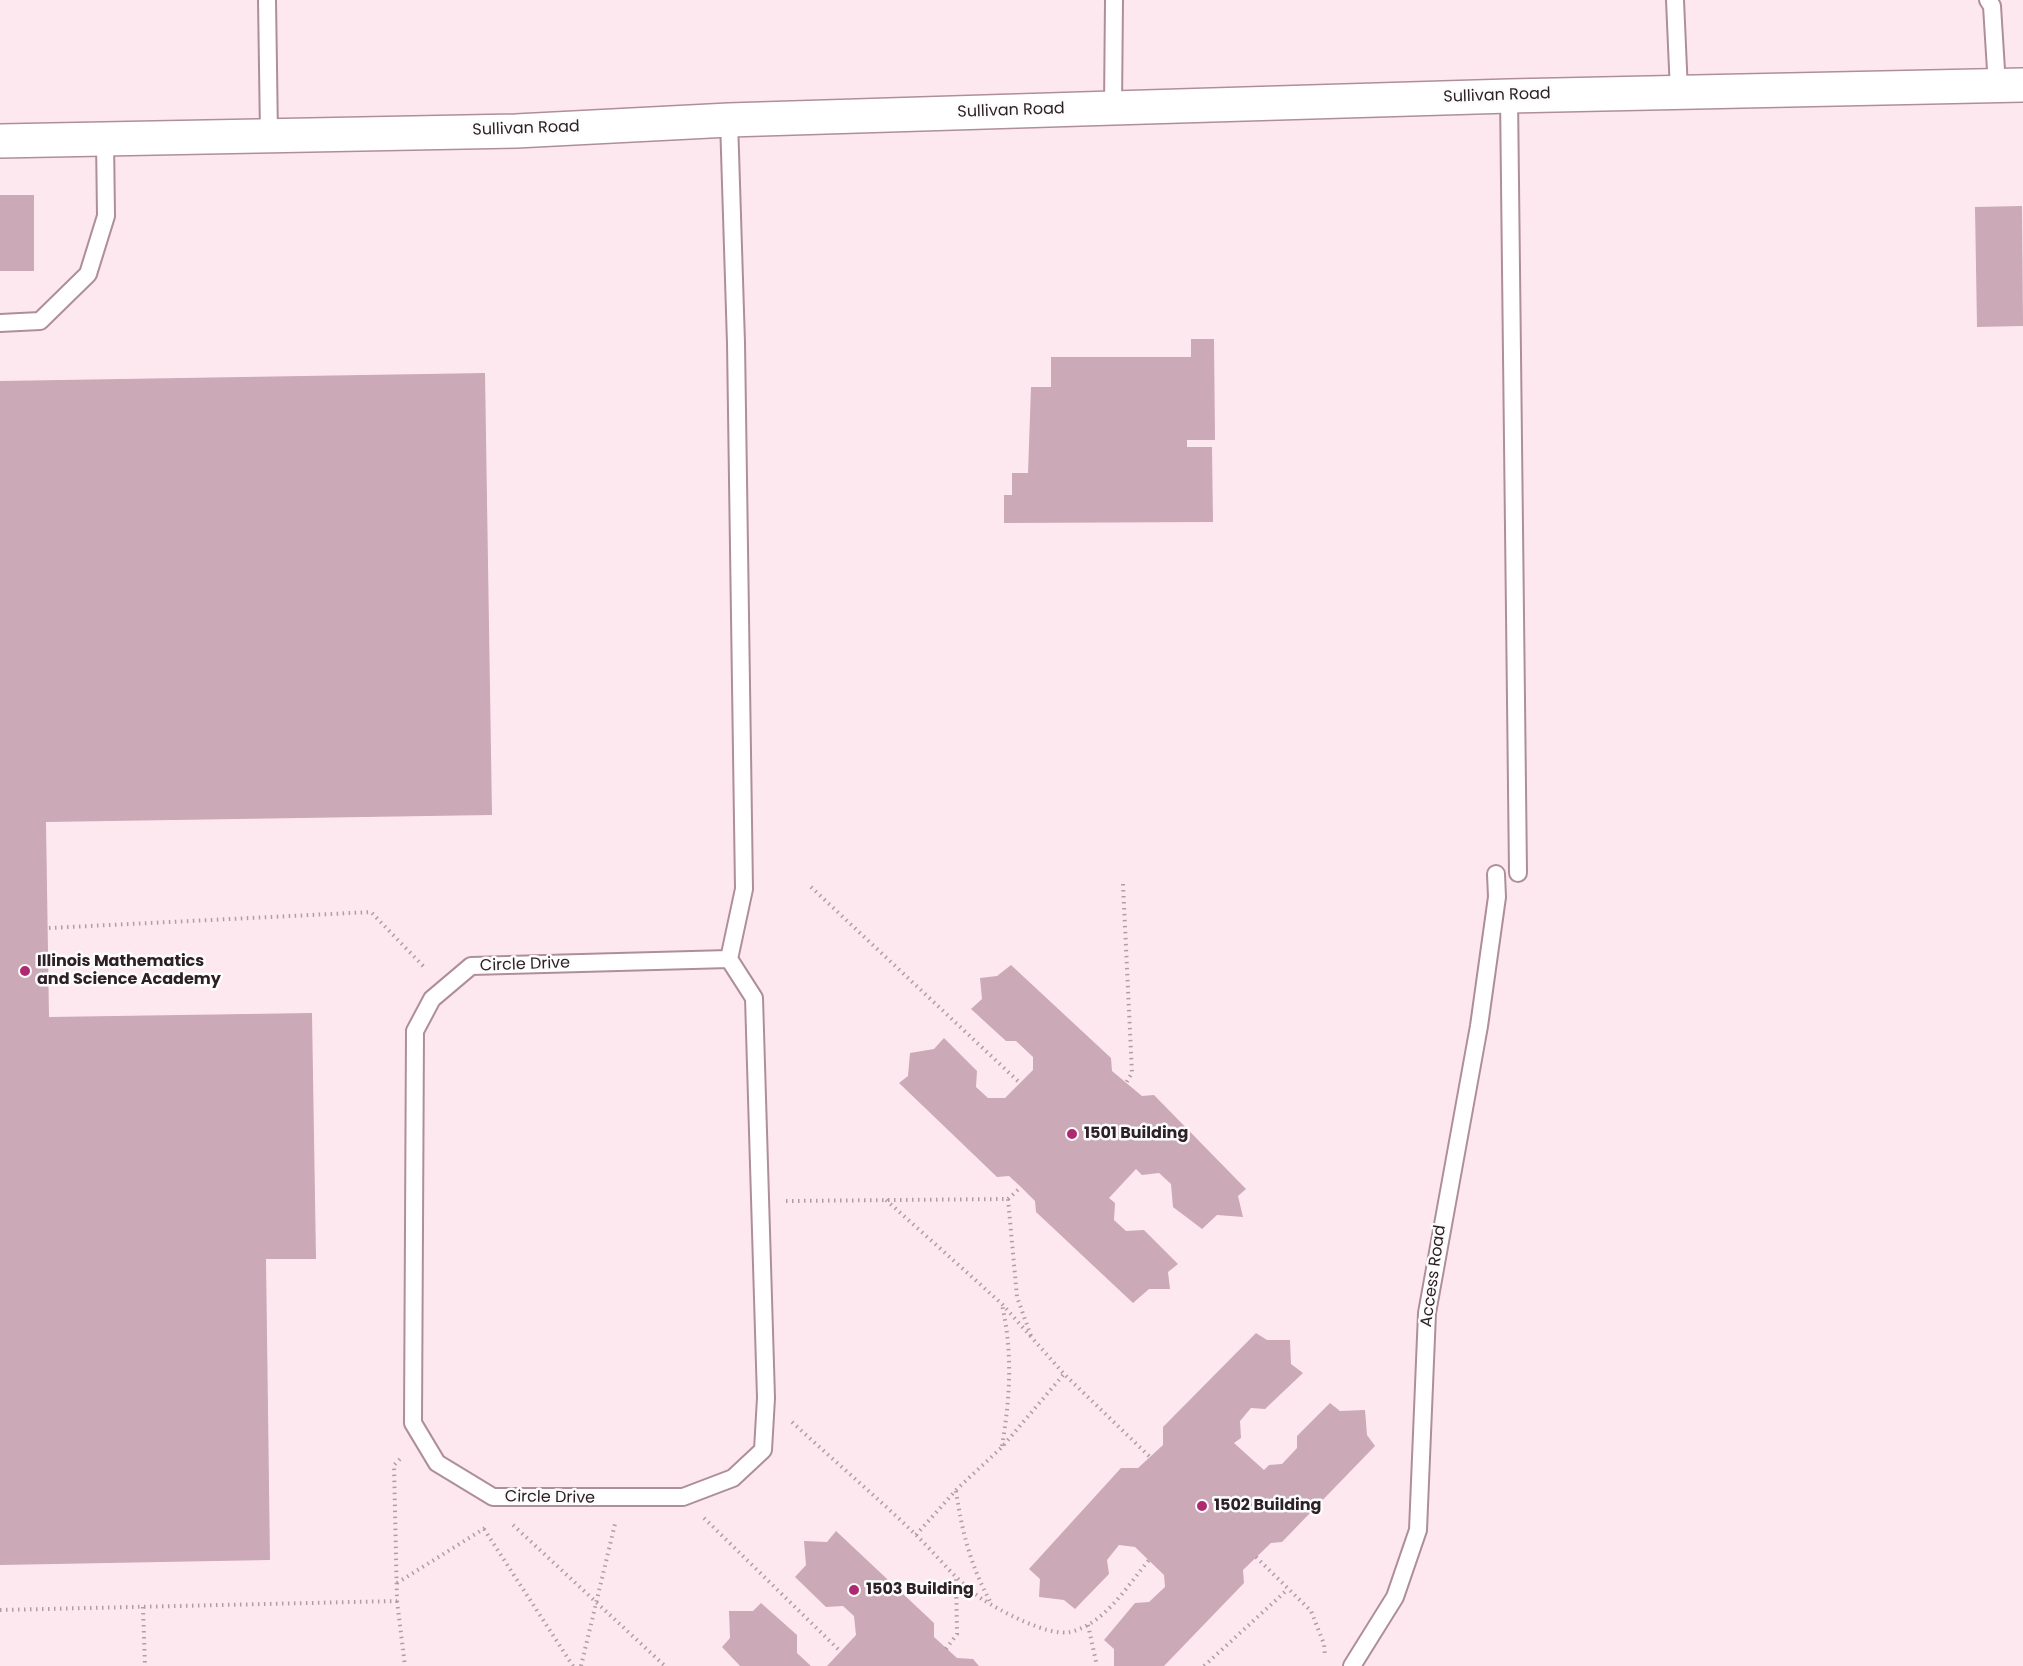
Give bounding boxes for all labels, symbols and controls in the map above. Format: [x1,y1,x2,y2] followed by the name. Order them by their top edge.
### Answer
[1443,85,1551,107] street label: Sullivan Road
[957,100,1065,122] street label: Sullivan Road
[472,118,580,140] street label: Sullivan Road
[37,952,221,990] place label: Illinois Mathematics and Science Academy
[480,954,570,976] street label: Circle Drive
[18,964,32,978] marker: Illinois Mathematics and Science Academy
[1084,1124,1188,1144] place label: 1501 Building
[1065,1127,1079,1141] marker: 1501 Building
[1417,1224,1451,1328] street label: Access Road
[505,1488,595,1508] street label: Circle Drive
[1214,1496,1321,1516] place label: 1502 Building
[1195,1499,1209,1513] marker: 1502 Building
[866,1580,974,1600] place label: 1503 Building
[847,1583,861,1597] marker: 1503 Building

